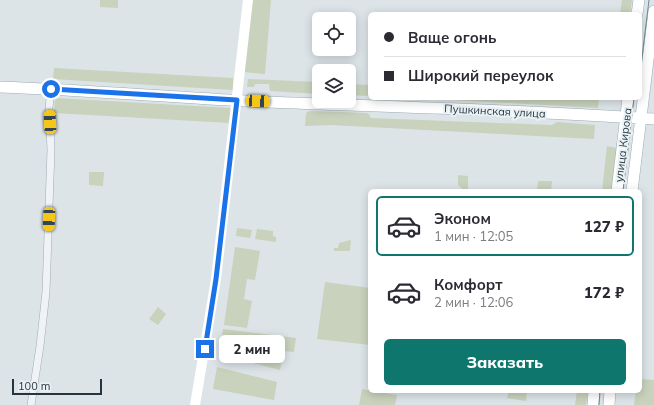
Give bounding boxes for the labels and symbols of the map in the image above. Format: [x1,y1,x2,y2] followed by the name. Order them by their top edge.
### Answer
[42,80,60,98] route start
[246,94,270,108] car
[444,101,546,121] street label: Пушкинская улица
[612,107,634,183] street label: улица Кирова
[43,110,57,134] car
[43,207,55,231] car
[219,335,285,363] callout: 2 мин
[196,340,214,358] route end
[12,377,102,396] scale bar

